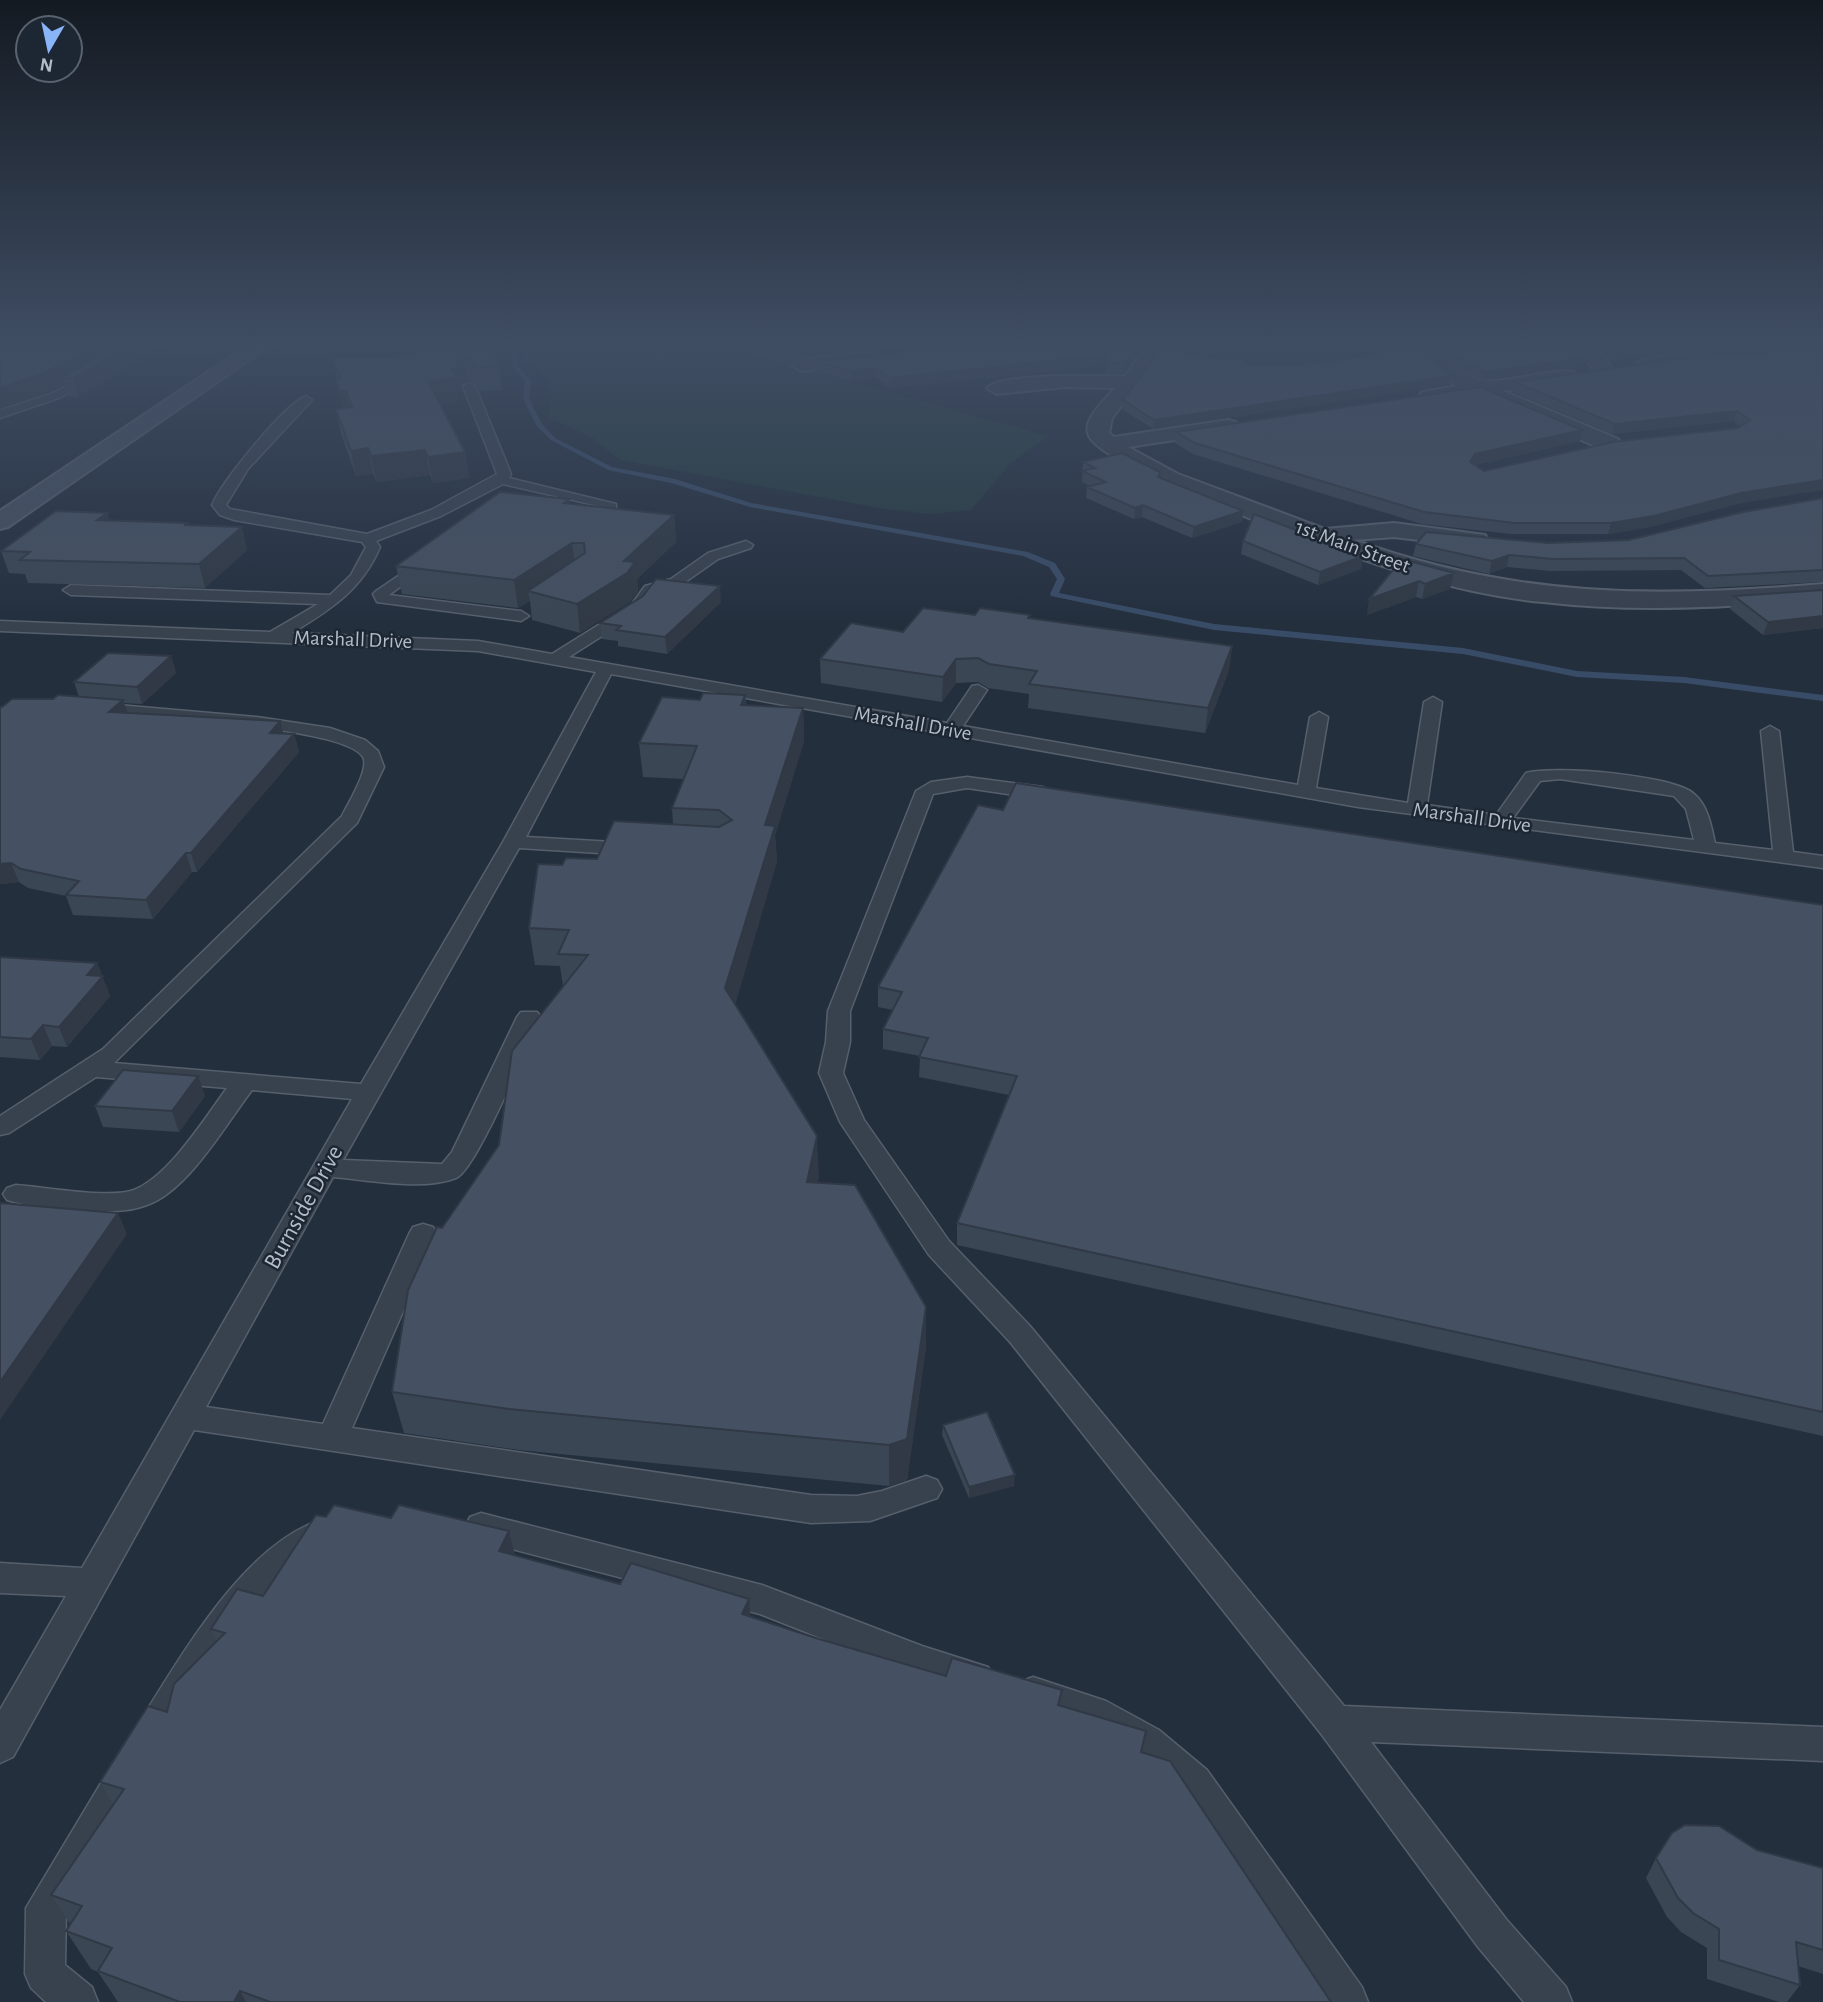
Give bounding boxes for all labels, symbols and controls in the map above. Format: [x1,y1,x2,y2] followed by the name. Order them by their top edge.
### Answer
[14,14,84,84] north arrow
[39,54,55,75] text: N
[1293,516,1413,577] street label: 1st Main Street
[293,627,413,652] street label: Marshall Drive
[853,703,973,744] street label: Marshall Drive
[1412,799,1532,836] street label: Marshall Drive
[260,1142,348,1273] street label: Burnside Drive

